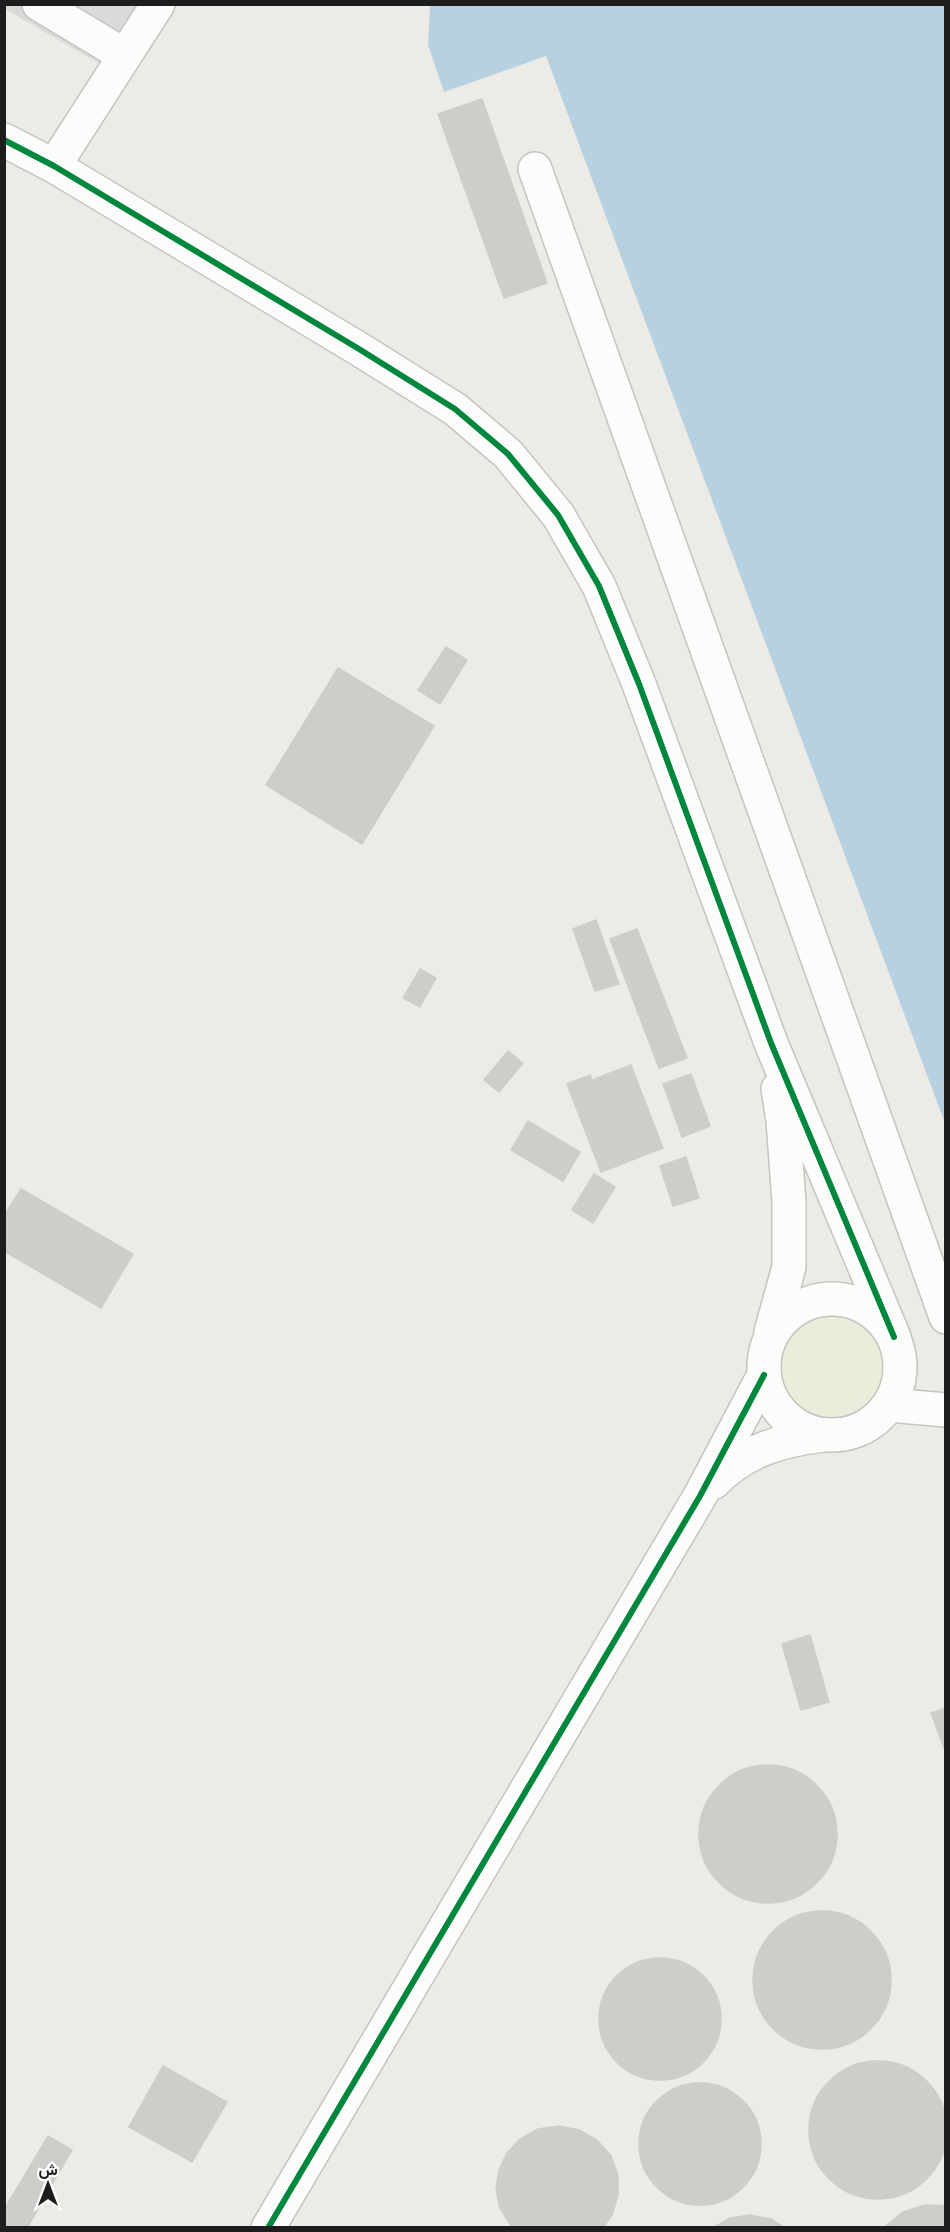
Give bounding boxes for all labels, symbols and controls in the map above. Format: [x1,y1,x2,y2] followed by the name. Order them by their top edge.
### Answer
[18,2154,78,2214] north arrow
[38,2159,58,2179] text: ش

